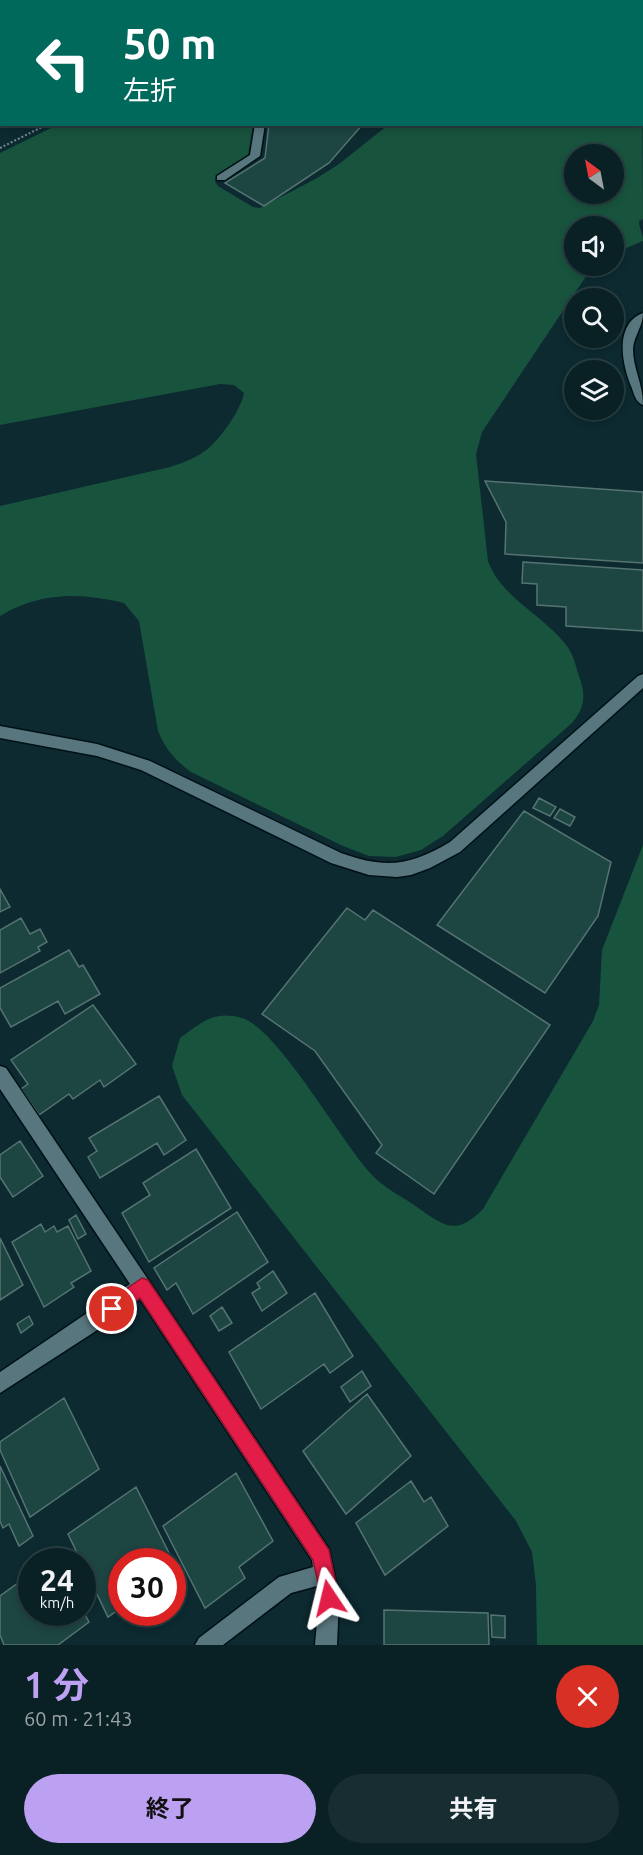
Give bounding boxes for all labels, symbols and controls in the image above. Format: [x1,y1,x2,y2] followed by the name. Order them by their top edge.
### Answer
[123,20,217,67] text: 50 m
[24,24,102,102] icon: left
[123,75,177,105] text: 左折
[564,144,624,204] north arrow
[564,144,624,420] map controls
[564,216,624,276] button: sound
[564,288,624,348] button: search
[564,360,624,420] button: layers
[86,1283,137,1334] pin
[95,1292,128,1325] icon: arrive
[108,1548,186,1626] speed limit sign: 30
[40,1563,74,1597] text: 24
[297,1566,361,1630] position arrow
[40,1594,74,1611] text: km/h
[24,1664,89,1705] text: 1 分
[556,1665,619,1728] button: close
[24,1707,133,1730] text: 60 m · 21:43
[24,1774,316,1843] button: 終了
[328,1774,619,1843] button: 共有

